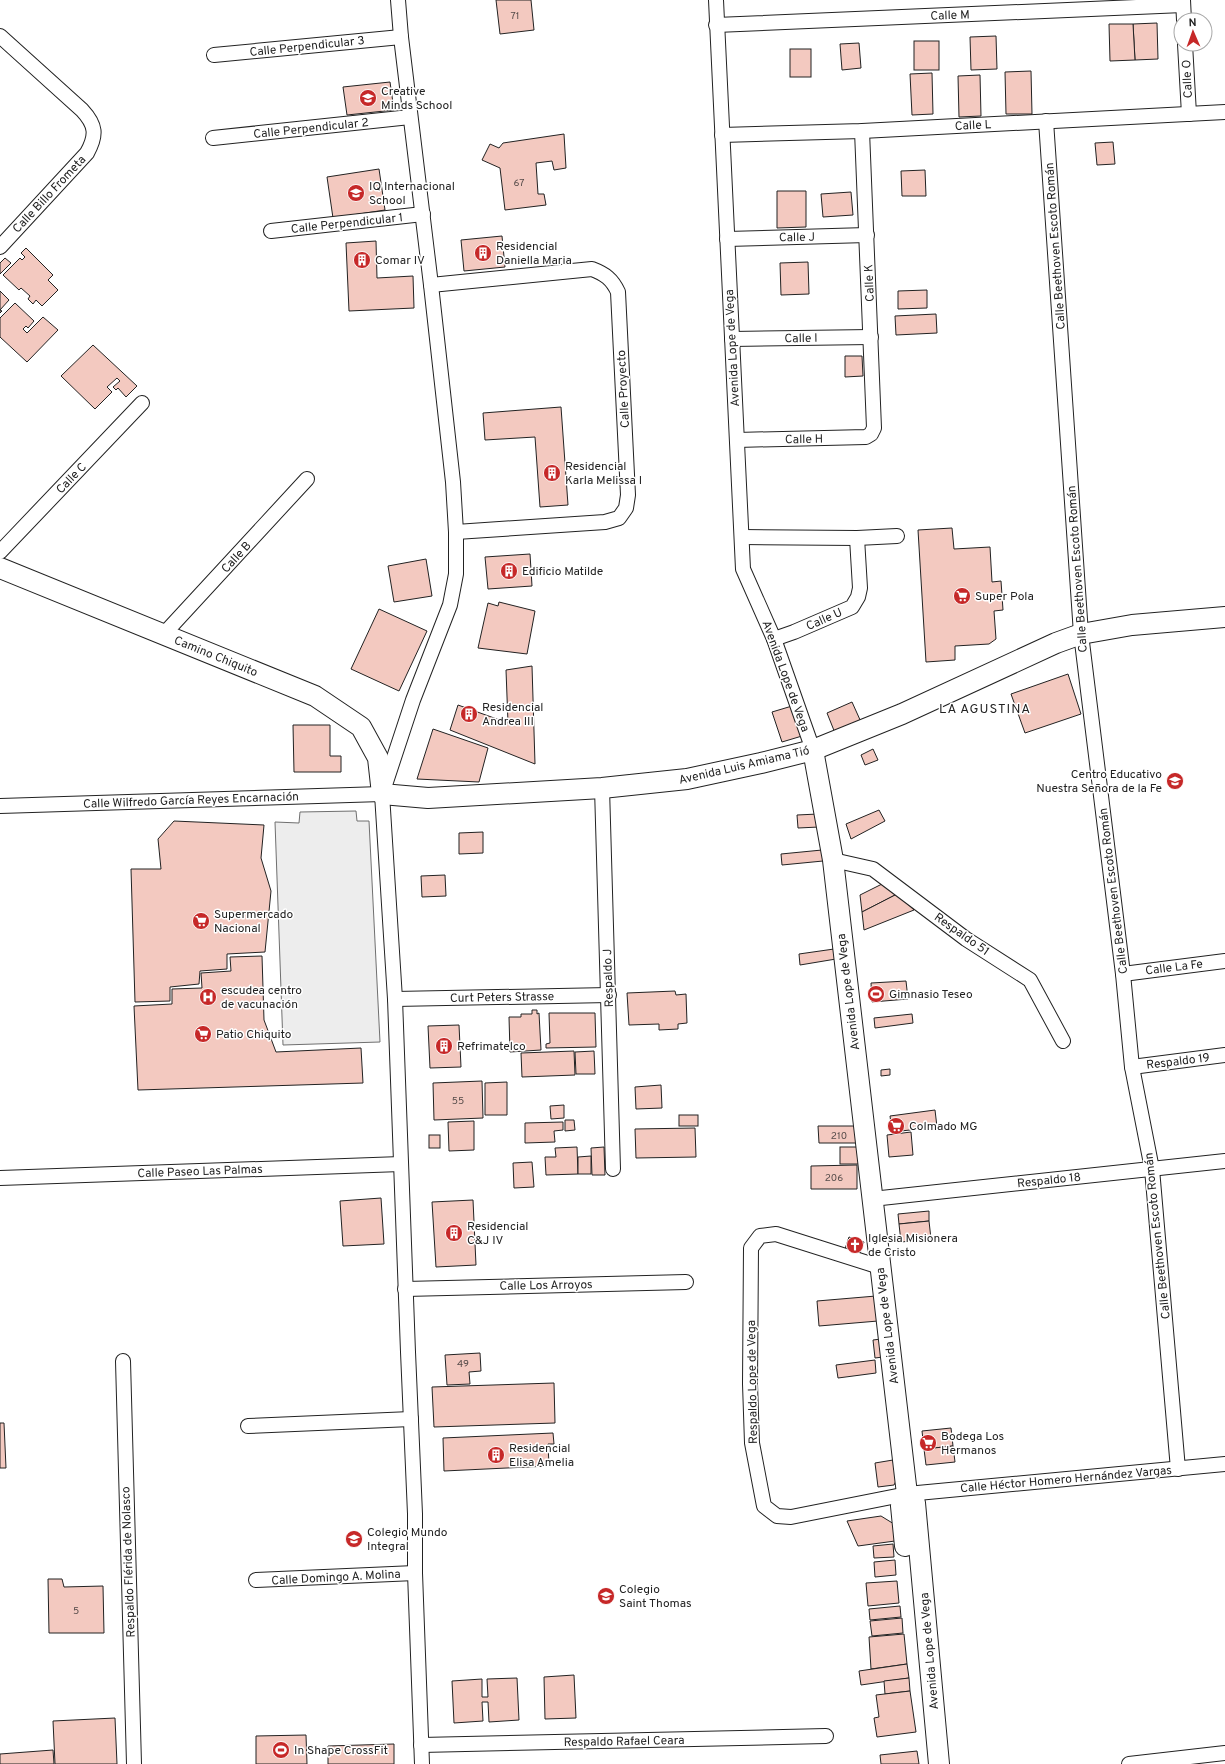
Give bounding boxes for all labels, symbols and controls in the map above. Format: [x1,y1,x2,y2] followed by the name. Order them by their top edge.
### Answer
[930,7,970,25] street label: Calle M
[510,10,520,23] house number: 71
[1173,12,1213,52] north arrow
[1188,16,1197,30] text: N
[249,33,365,61] street label: Calle Perpendicular 3
[1179,59,1197,99] street label: Calle O
[381,84,452,114] place label: Creative Minds School
[358,88,378,108] school or university icon: Creative Minds School
[253,115,370,143] street label: Calle Perpendicular 2
[954,117,992,135] street label: Calle L
[10,152,90,237] street label: Calle Billo Frometa
[1042,162,1070,330] street label: Calle Beethoven Escoto Román
[514,177,525,190] house number: 67
[369,179,455,209] place label: IQ Internacional School
[346,183,366,203] school or university icon: IQ Internacional School
[290,210,404,238] street label: Calle Perpendicular 1
[779,230,815,246] street label: Calle J
[496,239,572,269] place label: Residencial Daniella Maria
[473,243,493,263] building icon: Residencial Daniella Maria
[352,250,372,270] building icon: Comar IV
[375,253,425,269] place label: Comar IV
[861,264,879,302] street label: Calle K
[722,289,744,407] street label: Avenida Lope de Vega
[784,331,818,347] street label: Calle I
[614,349,634,428] street label: Calle Proyecto
[785,432,823,448] street label: Calle H
[565,459,642,489] place label: Residencial Karla Melissa I
[53,460,91,498] street label: Calle C
[542,463,562,483] building icon: Residencial Karla Melissa I
[1064,485,1092,653] street label: Calle Beethoven Escoto Román
[218,538,255,577] street label: Calle B
[499,561,519,581] building icon: Edificio Matilde
[522,564,603,580] place label: Edificio Matilde
[952,586,972,606] supermarket icon: Super Pola
[975,589,1034,605] place label: Super Pola
[804,605,845,635] street label: Calle U
[757,618,813,734] street label: Avenida Lope de Vega
[171,633,260,681] street label: Camino Chiquito
[482,700,543,730] place label: Residencial Andrea III
[939,702,1031,718] district label: LA AGUSTINA
[459,704,479,724] building icon: Residencial Andrea III
[677,743,812,789] street label: Avenida Luis Amiama Tió
[1036,767,1162,797] place label: Centro Educativo Nuestra Señora de la Fe
[1165,771,1185,791] school or university icon: Centro Educativo Nuestra Señora de la Fe
[83,789,299,813] street label: Calle Wilfredo García Reyes Encarnación
[1096,807,1132,975] street label: Calle Beethoven Escoto Román
[214,907,294,937] place label: Supermercado Nacional
[931,910,992,960] street label: Respaldo 51
[191,911,211,931] supermarket icon: Supermercado Nacional
[834,933,864,1051] street label: Avenida Lope de Vega
[600,948,618,1008] street label: Respaldo J
[1144,957,1204,979] street label: Calle La Fe
[221,983,302,1013] place label: escudea centro de vacunación
[866,984,886,1004] sports icon: Gimnasio Teseo
[198,987,218,1007] hospital icon: escudea centro de vacunación
[889,987,973,1003] place label: Gimnasio Teseo
[450,989,554,1007] street label: Curt Peters Strasse
[193,1024,213,1044] supermarket icon: Patio Chiquito
[216,1027,292,1043] place label: Patio Chiquito
[434,1036,454,1056] building icon: Refrimatelco
[457,1039,526,1055] place label: Refrimatelco
[1145,1050,1211,1074] street label: Respaldo 19
[452,1095,464,1108] house number: 55
[886,1116,906,1136] supermarket icon: Colmado MG
[909,1119,978,1135] place label: Colmado MG
[831,1130,847,1143] house number: 210
[1141,1152,1175,1320] street label: Calle Beethoven Escoto Román
[137,1162,263,1182] street label: Calle Paseo Las Palmas
[1016,1170,1082,1192] street label: Respaldo 18
[825,1172,843,1185] house number: 206
[467,1219,528,1249] place label: Residencial C&J IV
[444,1223,464,1243] building icon: Residencial C&J IV
[868,1231,958,1261] place label: Iglesia Misionera de Cristo
[845,1235,865,1255] church icon: Iglesia Misionera de Cristo
[873,1267,903,1385] street label: Avenida Lope de Vega
[499,1277,593,1295] street label: Calle Los Arroyos
[744,1320,762,1444] street label: Respaldo Lope de Vega
[457,1358,469,1371] house number: 49
[941,1429,1004,1459] place label: Bodega Los Hermanos
[918,1433,938,1453] supermarket icon: Bodega Los Hermanos
[509,1441,574,1471] place label: Residencial Elisa Amelia
[486,1445,506,1465] building icon: Residencial Elisa Amelia
[960,1463,1173,1497] street label: Calle Héctor Homero Hernández Vargas
[118,1486,140,1638] street label: Respaldo Flérida de Nolasco
[367,1525,448,1555] place label: Colegio Mundo Integral
[344,1529,364,1549] school or university icon: Colegio Mundo Integral
[271,1567,401,1589] street label: Calle Domingo A. Molina
[619,1582,692,1612] place label: Colegio Saint Thomas
[596,1586,616,1606] school or university icon: Colegio Saint Thomas
[917,1592,943,1710] street label: Avenida Lope de Vega
[73,1605,79,1618] house number: 5
[563,1733,685,1751] street label: Respaldo Rafael Ceara
[271,1740,291,1760] sports icon: In Shape CrossFit
[294,1743,388,1759] place label: In Shape CrossFit

